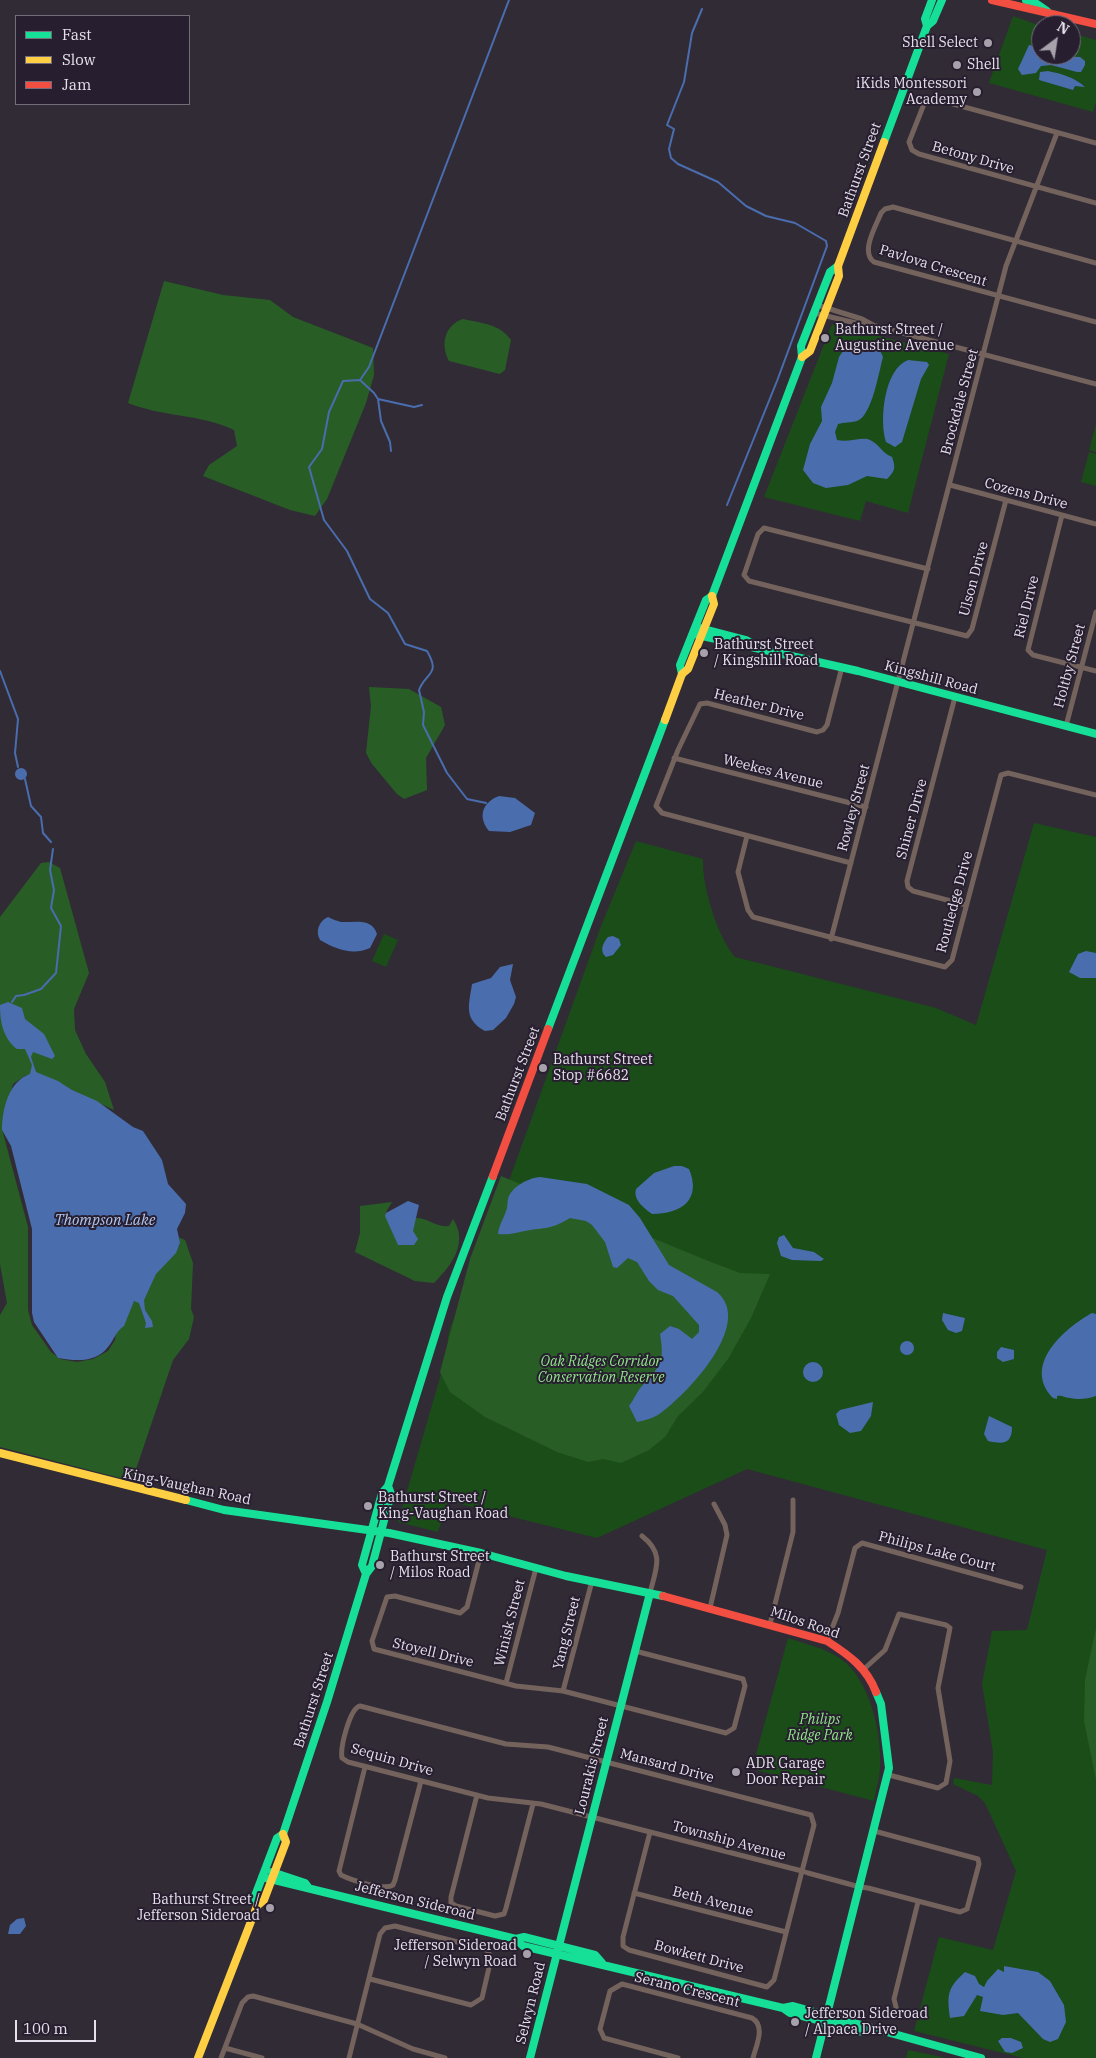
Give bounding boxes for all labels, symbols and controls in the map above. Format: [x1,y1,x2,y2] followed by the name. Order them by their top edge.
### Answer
[15,15,190,105] legend
[1031,15,1081,65] north arrow
[1054,17,1073,39] text: N
[62,25,92,44] text: Fast
[902,35,978,51] place label: Shell Select
[982,37,994,49] marker: Shell Select
[62,50,95,69] text: Slow
[967,57,1000,73] place label: Shell
[951,59,963,71] marker: Shell
[62,75,91,94] text: Jam
[856,76,967,108] place label: iKids Montessori Academy
[971,86,983,98] marker: iKids Montessori Academy
[835,120,885,220] street label: Bathurst Street
[930,138,1016,178] street label: Betony Drive
[877,242,989,290] street label: Pavlova Crescent
[835,322,954,354] place label: Bathurst Street / Augustine Avenue
[819,332,831,344] marker: Bathurst Street / Augustine Avenue
[938,347,982,457] street label: Brockdale Street
[983,475,1069,513] street label: Cozens Drive
[956,540,992,618] street label: Ulson Drive
[1011,574,1043,640] street label: Riel Drive
[1051,622,1089,710] street label: Holtby Street
[714,637,818,670] place label: Bathurst Street / Kingshill Road
[698,647,710,659] marker: Bathurst Street / Kingshill Road
[883,657,979,699] street label: Kingshill Road
[712,686,806,724] street label: Heather Drive
[721,751,825,793] street label: Weekes Avenue
[834,763,874,853] street label: Rowley Street
[893,777,931,861] street label: Shiner Drive
[933,849,977,955] street label: Routledge Drive
[492,1024,544,1124] street label: Bathurst Street
[553,1052,653,1084] place label: Bathurst Street Stop #6682
[537,1062,549,1074] marker: Bathurst Street Stop #6682
[54,1212,156,1230] water label: Thompson Lake
[538,1354,664,1386] park label: Oak Ridges Corridor Conservation Reserve
[122,1465,252,1509] street label: King-Vaughan Road
[378,1490,508,1522] place label: Bathurst Street / King-Vaughan Road
[362,1500,374,1512] marker: Bathurst Street / King-Vaughan Road
[877,1528,997,1576] street label: Philips Lake Court
[390,1549,490,1581] place label: Bathurst Street / Milos Road
[374,1559,386,1571] marker: Bathurst Street / Milos Road
[491,1578,529,1668] street label: Winisk Street
[550,1595,584,1671] street label: Yang Street
[768,1603,842,1643] street label: Milos Road
[391,1635,475,1671] street label: Stoyell Drive
[291,1650,337,1750] street label: Bathurst Street
[787,1712,853,1744] park label: Philips Ridge Park
[572,1715,612,1817] street label: Lourakis Street
[349,1740,435,1780] street label: Sequin Drive
[618,1745,716,1787] street label: Mansard Drive
[746,1756,825,1788] place label: ADR Garage Door Repair
[730,1766,742,1778] marker: ADR Garage Door Repair
[670,1818,788,1864] street label: Township Avenue
[353,1878,477,1924] street label: Jefferson Sideroad
[671,1883,755,1921] street label: Beth Avenue
[137,1892,260,1924] place label: Bathurst Street / Jefferson Sideroad
[264,1902,276,1914] marker: Bathurst Street / Jefferson Sideroad
[652,1937,746,1977] street label: Bowkett Drive
[394,1938,517,1970] place label: Jefferson Sideroad / Selwyn Road
[521,1948,533,1960] marker: Jefferson Sideroad / Selwyn Road
[513,1960,549,2046] street label: Selwyn Road
[633,1969,741,2011] street label: Serano Crescent
[805,2006,928,2038] place label: Jefferson Sideroad / Alpaca Drive
[18,2010,99,2042] scale bar
[789,2016,801,2028] marker: Jefferson Sideroad / Alpaca Drive
[23,2019,68,2038] text: 100 m

